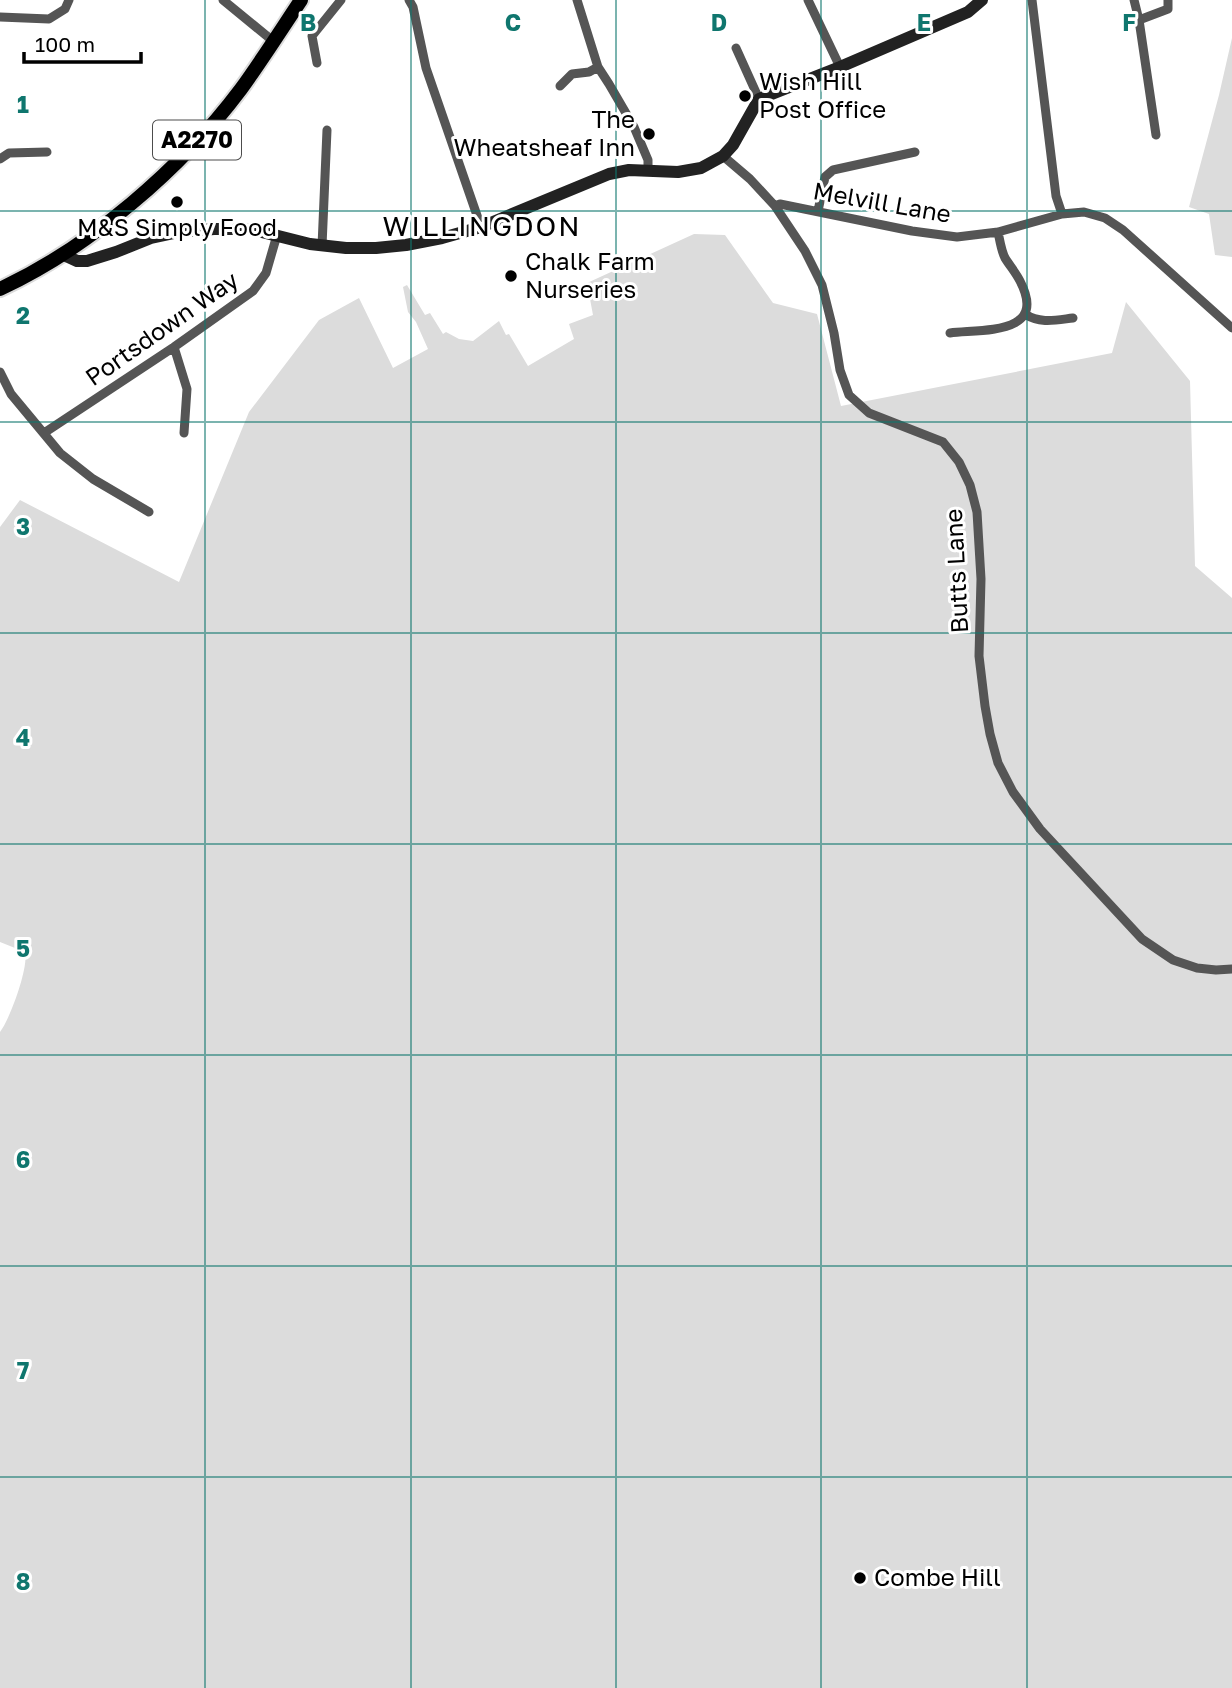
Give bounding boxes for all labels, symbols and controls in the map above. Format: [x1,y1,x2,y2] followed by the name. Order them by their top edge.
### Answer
[300,8,316,36] text: B
[505,8,521,36] text: C
[711,8,727,36] text: D
[917,8,931,36] text: E
[1122,8,1136,36] text: F
[24,21,142,65] scale bar
[35,31,95,57] text: 100 m
[759,66,886,123] place label: Wish Hill Post Office
[737,88,753,104] marker: Wish Hill Post Office
[17,90,29,118] text: 1
[454,104,635,161] place label: The Wheatsheaf Inn
[153,120,241,160] road number: A2270
[641,126,657,142] marker: The Wheatsheaf Inn
[811,175,953,228] street label: Melvill Lane
[169,194,185,210] marker: M&S Simply Food
[382,209,582,242] district label: WILLINGDON
[77,212,277,241] place label: M&S Simply Food
[525,246,655,303] place label: Chalk Farm Nurseries
[79,264,243,391] street label: Portsdown Way
[503,268,519,284] marker: Chalk Farm Nurseries
[16,301,30,329] text: 2
[938,508,973,634] street label: Butts Lane
[16,512,30,540] text: 3
[16,723,30,751] text: 4
[16,934,30,962] text: 5
[16,1145,30,1173] text: 6
[17,1356,29,1384] text: 7
[874,1562,1001,1591] place label: Combe Hill
[16,1567,30,1595] text: 8
[852,1570,868,1586] marker: Combe Hill

